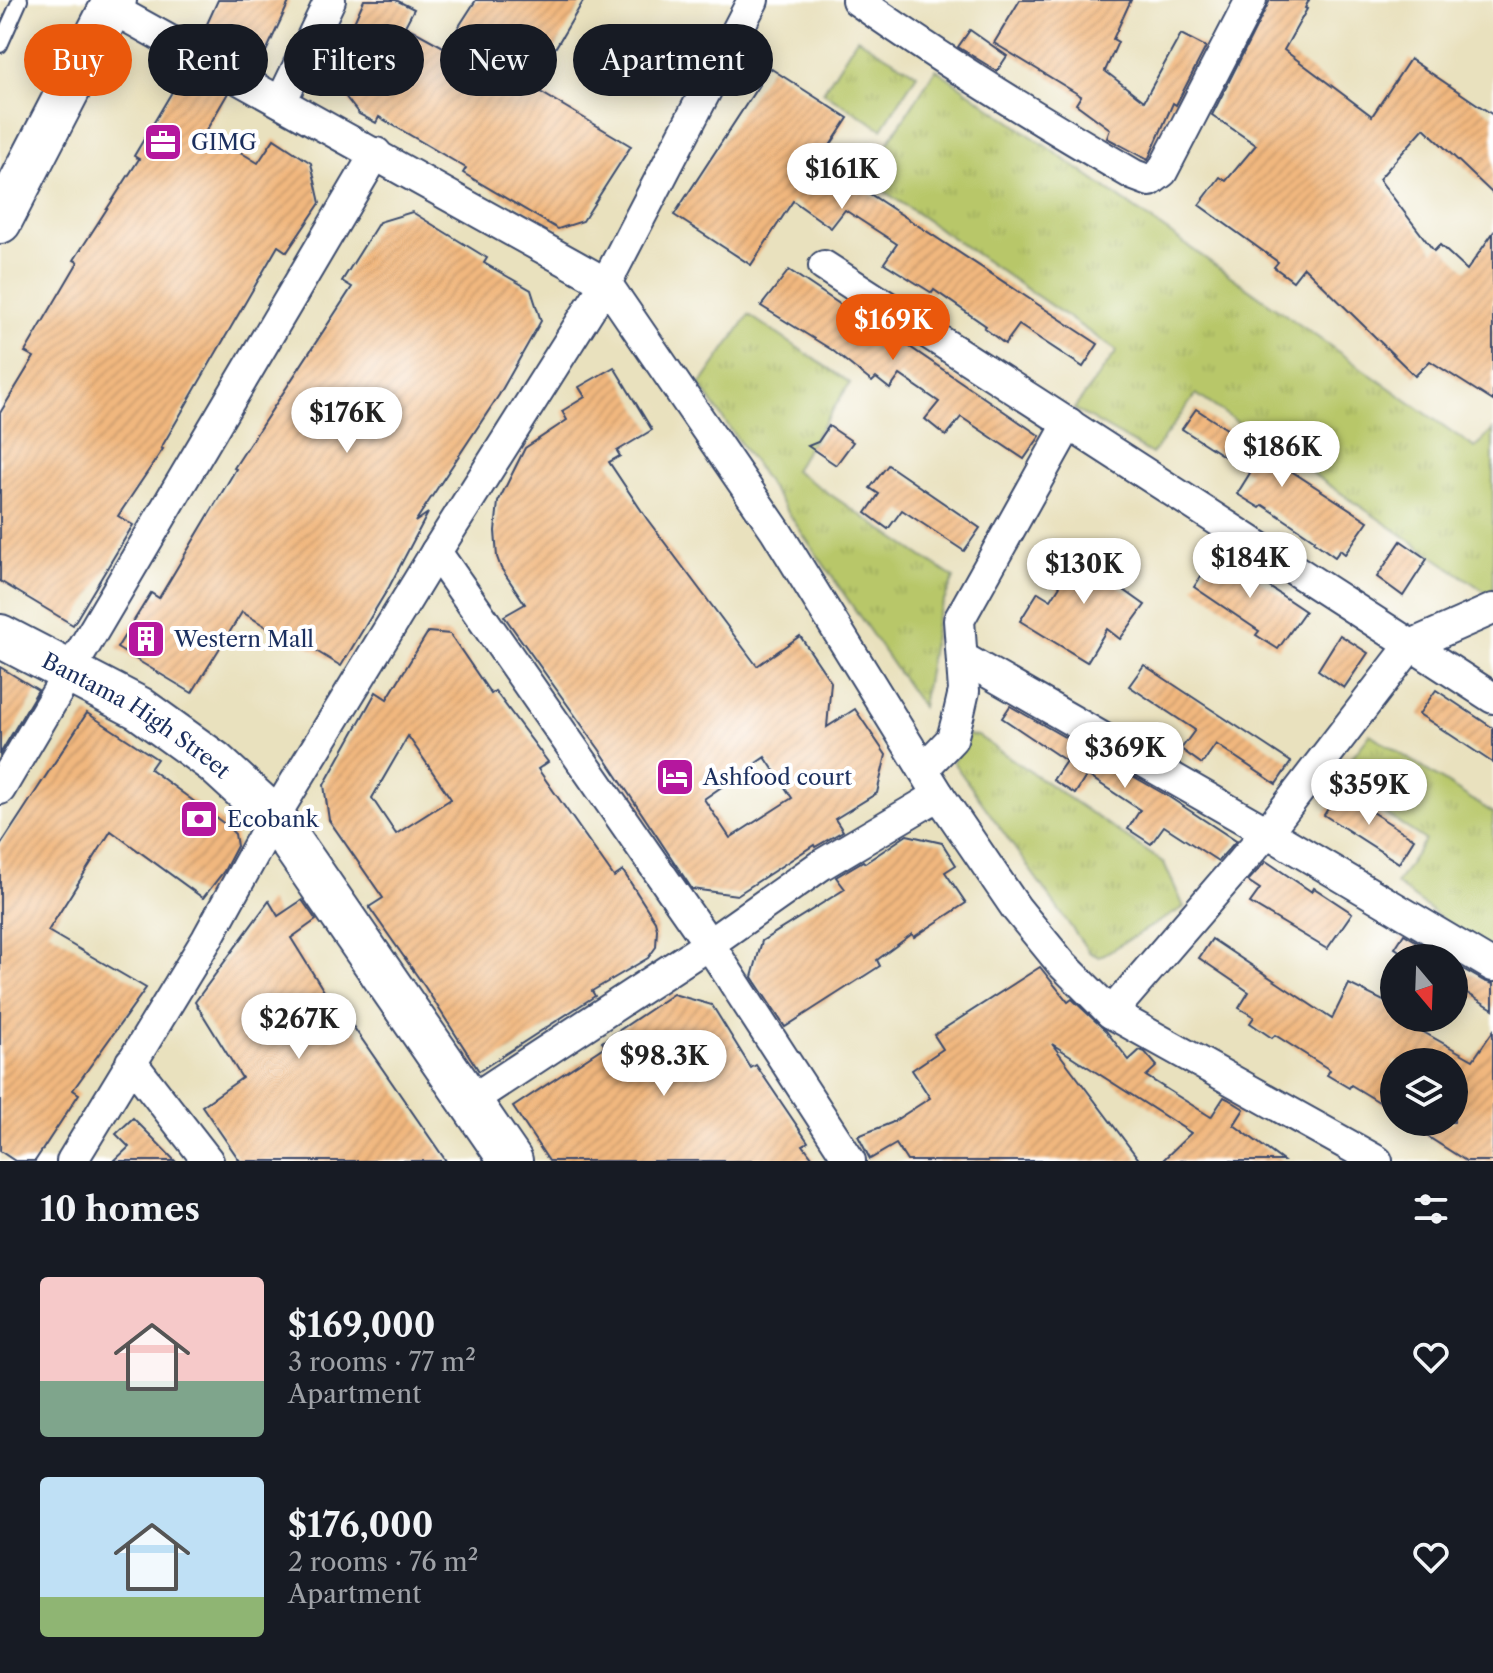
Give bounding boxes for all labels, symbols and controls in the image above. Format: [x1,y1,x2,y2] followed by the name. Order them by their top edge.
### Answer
[24,24,132,96] chip: Buy
[148,24,268,96] chip: Rent
[284,24,424,96] chip: Filters
[440,24,557,96] chip: New
[573,24,773,96] chip: Apartment
[142,121,184,163] office icon: GIMG
[191,129,257,156] place label: GIMG
[786,143,898,211] pin: $161K
[805,153,879,185] text: $161K
[837,294,949,362] pin: $169K
[854,304,932,336] text: $169K
[291,387,403,455] pin: $176K
[309,397,385,429] text: $176K
[1226,421,1338,489] pin: $186K
[1243,431,1321,463] text: $186K
[1194,532,1306,600] pin: $184K
[1028,538,1140,606] pin: $130K
[1211,542,1289,574] text: $184K
[1045,548,1123,580] text: $130K
[125,618,167,660] building icon: Western Mall
[173,626,314,653] place label: Western Mall
[38,647,236,784] street label: Bantama High Street
[1069,722,1181,790] pin: $369K
[1084,732,1166,764] text: $369K
[654,756,696,798] hotel icon: Ashfood court
[1313,759,1425,827] pin: $359K
[702,764,852,791] place label: Ashfood court
[1329,769,1409,801] text: $359K
[178,798,220,840] bank icon: Ecobank
[227,806,320,833] place label: Ecobank
[1380,944,1468,1032] north arrow
[1380,944,1468,1136] map controls
[243,993,355,1061] pin: $267K
[259,1003,339,1035] text: $267K
[599,1030,729,1098] pin: $98.3K
[620,1040,708,1072] text: $98.3K
[1380,1048,1468,1136] button: layers
[1409,1187,1453,1231] icon: filters
[40,1188,200,1230] text: 10 homes
[288,1304,435,1346] text: $169,000
[104,1309,200,1405] icon: home
[1409,1335,1453,1379] icon: heart
[288,1346,476,1378] text: 3 rooms · 77 m²
[288,1378,421,1410] text: Apartment
[288,1504,433,1546] text: $176,000
[104,1509,200,1605] icon: home
[1409,1535,1453,1579] icon: heart
[288,1546,478,1578] text: 2 rooms · 76 m²
[288,1578,421,1610] text: Apartment

